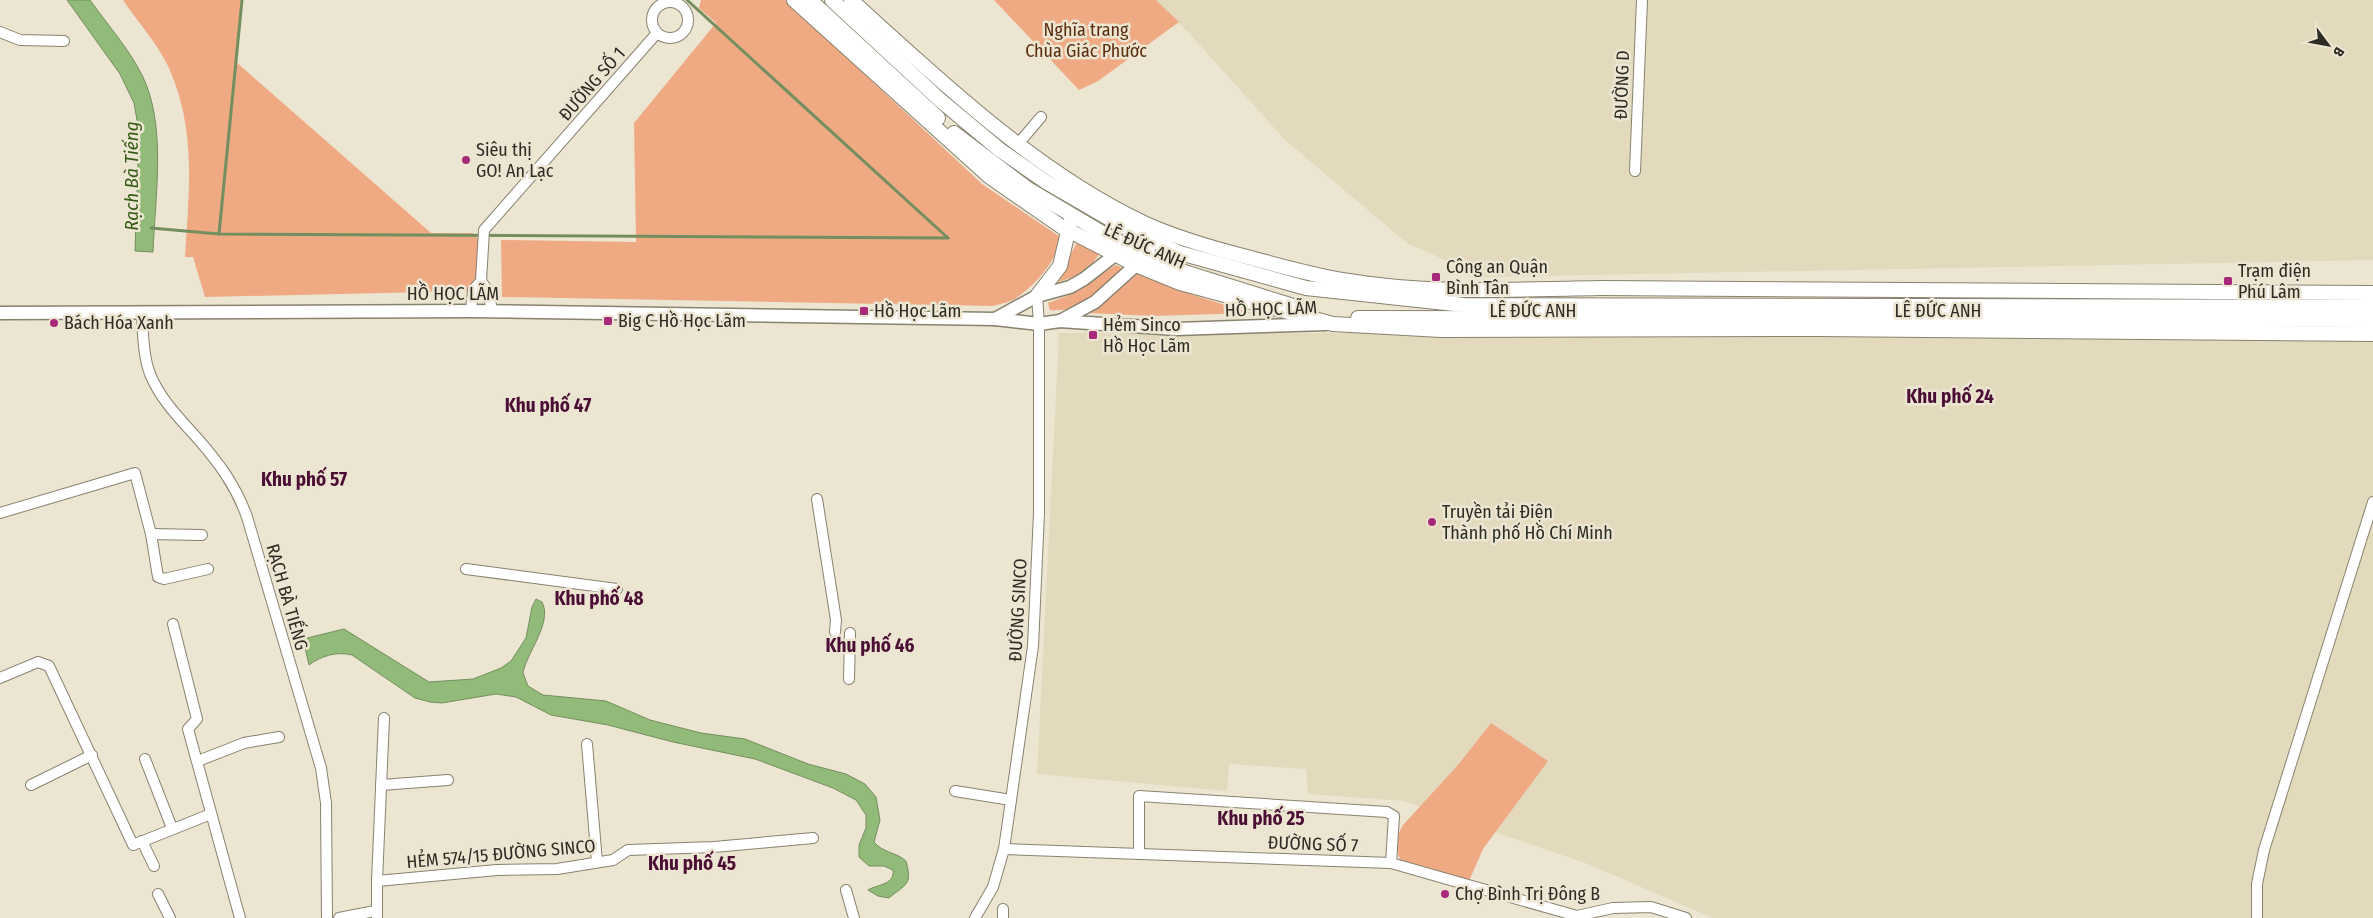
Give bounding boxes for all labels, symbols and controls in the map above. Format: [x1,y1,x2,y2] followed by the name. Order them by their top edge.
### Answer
[1025,19,1147,62] park label: Nghĩa trang Chùa Giác Phước
[2303,20,2353,70] north arrow
[552,41,630,125] street label: ĐƯỜNG SỐ 1
[2329,44,2348,60] text: B
[1610,50,1634,120] street label: ĐƯỜNG D
[120,121,143,231] water label: Rạch Bà Tiếng
[476,139,554,182] place label: Siêu thị GO! An Lạc
[460,154,472,166] marker: Siêu thị GO! An Lạc
[1101,217,1190,274] street label: LÊ ĐỨC ANH
[1446,256,1548,299] place label: Công an Quận Bình Tân
[2238,260,2311,303] place label: Trạm điện Phú Lâm
[1430,271,1442,283] marker: Công an Quận Bình Tân
[2222,275,2234,287] marker: Trạm điện Phú Lâm
[407,280,499,305] street label: HỒ HỌC LÃM
[1224,293,1317,322] street label: HỒ HỌC LÃM
[1489,299,1577,322] street label: LÊ ĐỨC ANH
[1894,299,1982,322] street label: LÊ ĐỨC ANH
[874,300,961,322] place label: Hồ Học Lãm
[858,305,870,317] marker: Hồ Học Lãm
[618,310,746,332] place label: Big C Hồ Học Lãm
[64,312,174,334] place label: Bách Hóa Xanh
[1103,314,1190,357] place label: Hẻm Sinco Hồ Học Lãm
[602,315,614,327] marker: Big C Hồ Học Lãm
[48,317,60,329] marker: Bách Hóa Xanh
[1087,329,1099,341] marker: Hẻm Sinco Hồ Học Lãm
[1906,383,1994,408] district label: Khu phố 24
[505,392,591,417] district label: Khu phố 47
[261,466,347,491] district label: Khu phố 57
[1442,501,1613,544] place label: Truyền tải Điện Thành phố Hồ Chí Minh
[1426,516,1438,528] marker: Truyền tải Điện Thành phố Hồ Chí Minh
[261,541,315,653] street label: RẠCH BÀ TIẾNG
[1004,558,1032,662] street label: ĐƯỜNG SINCO
[555,585,643,610] district label: Khu phố 48
[826,632,914,657] district label: Khu phố 46
[1217,805,1305,830] district label: Khu phố 25
[1267,828,1359,857] street label: ĐƯỜNG SỐ 7
[405,834,596,873] street label: HẺM 574/15 ĐƯỜNG SINCO
[648,850,736,875] district label: Khu phố 45
[1455,883,1600,905] place label: Chợ Bình Trị Đông B
[1439,888,1451,900] marker: Chợ Bình Trị Đông B

